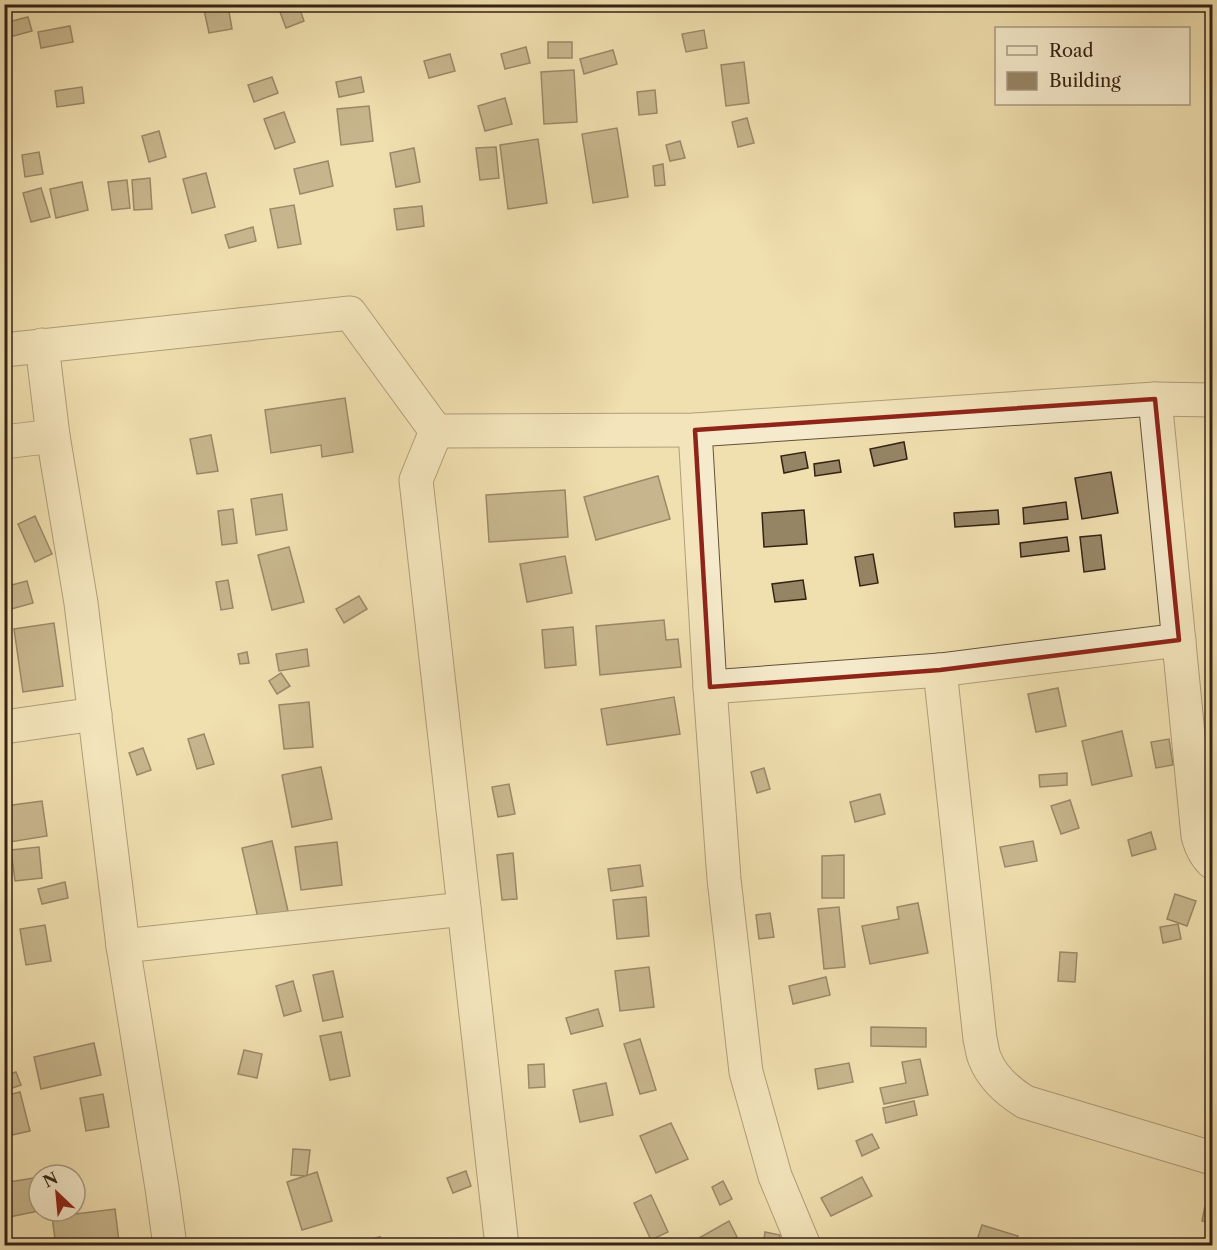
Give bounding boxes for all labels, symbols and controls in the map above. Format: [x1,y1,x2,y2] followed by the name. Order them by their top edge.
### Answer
[995,27,1190,105] legend
[1049,40,1094,62] text: Road
[1049,70,1121,92] text: Building
[27,1163,87,1223] north arrow
[40,1167,61,1192] text: N

